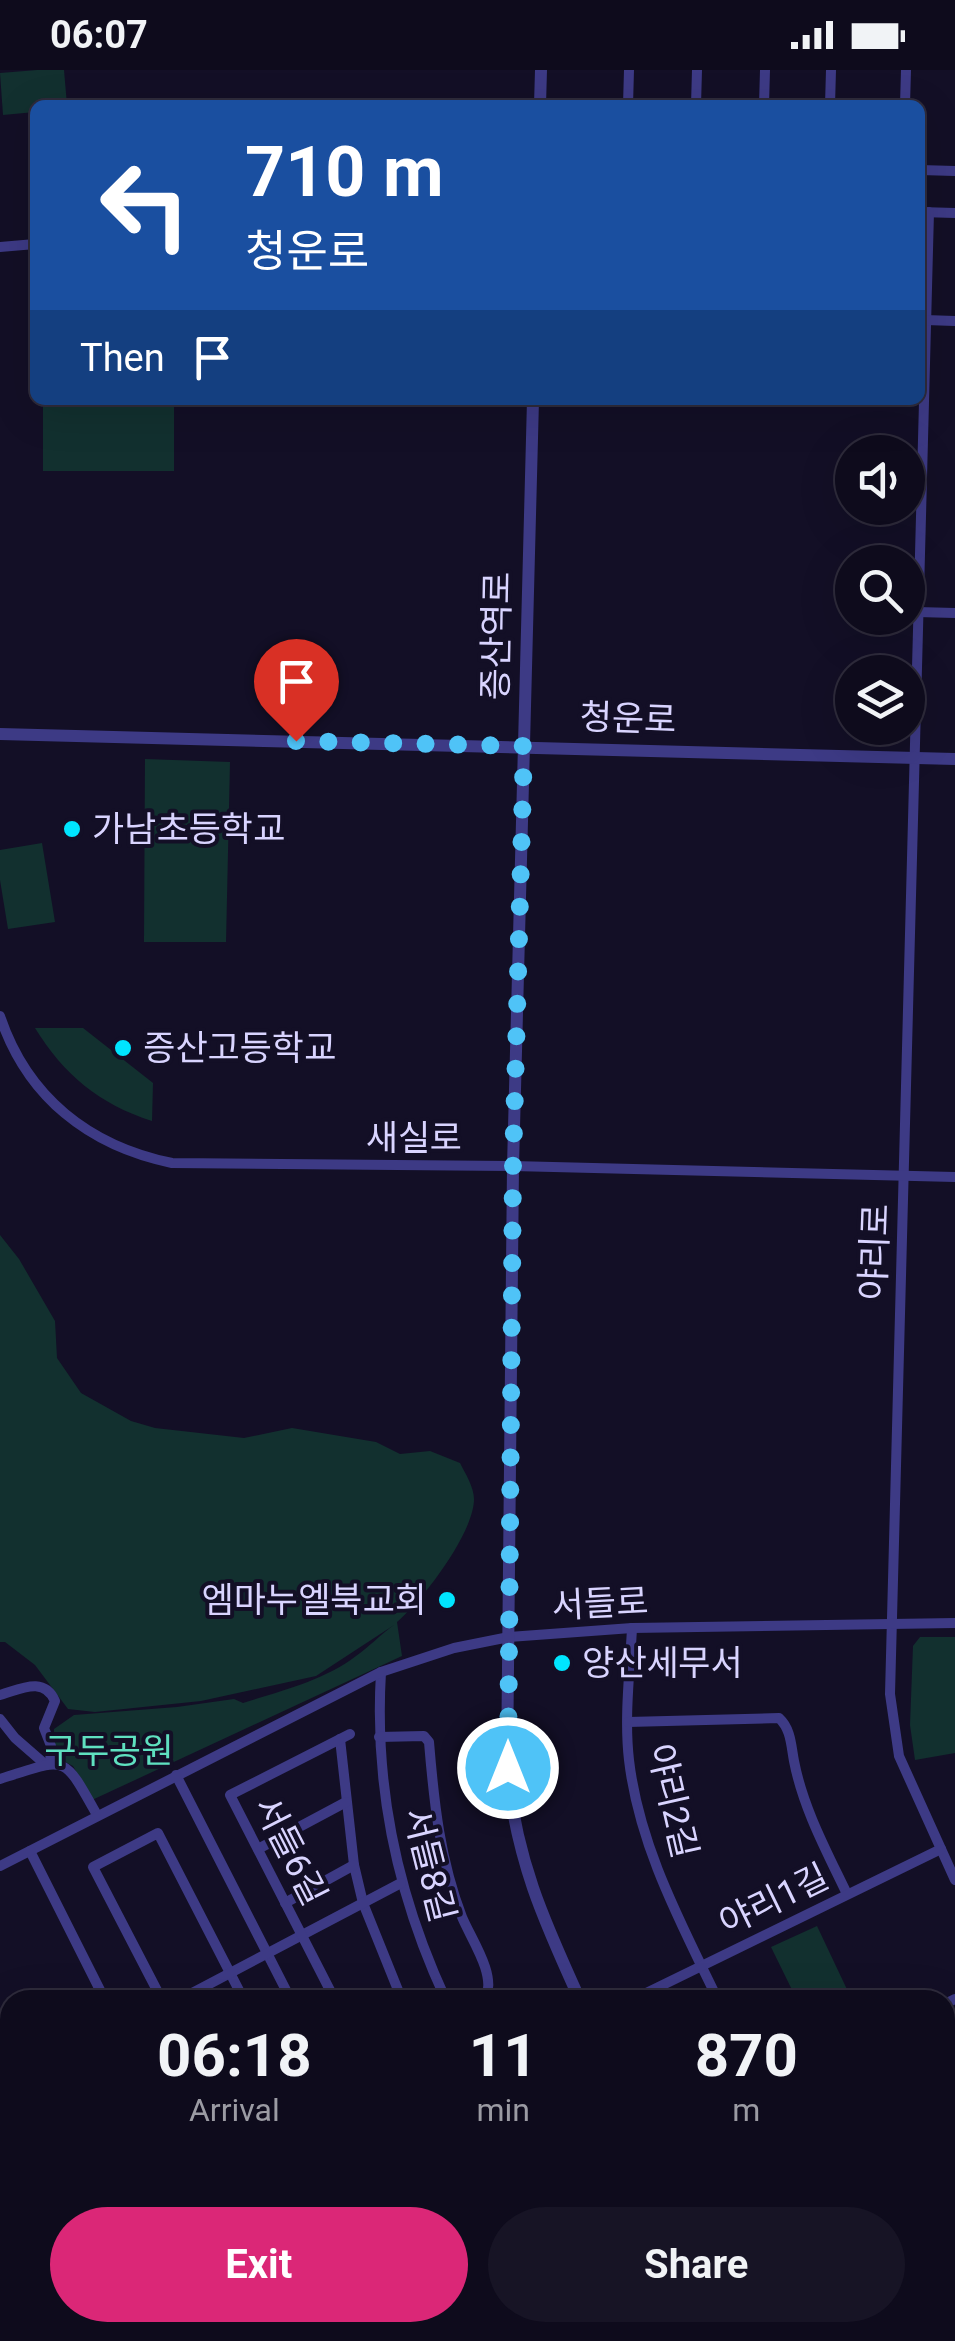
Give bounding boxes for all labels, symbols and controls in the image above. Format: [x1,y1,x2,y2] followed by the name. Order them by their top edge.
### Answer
[50,13,148,57] text: 06:07
[245,131,444,213] text: 710 m
[80,140,210,270] icon: left
[245,225,369,278] text: 청운로
[185,330,240,385] icon: arrive
[80,336,165,380] text: Then
[835,435,925,745] map controls
[835,435,925,525] button: sound
[835,545,925,635] button: search
[475,571,519,701] street label: 증산역로
[254,639,339,742] pin
[269,654,324,709] icon: arrive
[835,655,925,745] button: layers
[579,697,677,741] street label: 청운로
[92,809,285,850] place label: 가남초등학교
[61,818,83,840] marker: 가남초등학교
[143,1028,336,1069] place label: 증산고등학교
[112,1037,134,1059] marker: 증산고등학교
[366,1118,462,1159] street label: 새실로
[853,1203,897,1301] street label: 야리로
[202,1580,427,1621] place label: 엠마누엘북교회
[551,1581,649,1627] street label: 서들로
[436,1589,458,1611] marker: 엠마누엘북교회
[582,1643,743,1684] place label: 양산세무서
[551,1652,573,1674] marker: 양산세무서
[456,1716,560,1820] position arrow
[45,1731,173,1772] park label: 구두공원
[639,1740,705,1862] street label: 야리2길
[245,1790,335,1912] street label: 서들6길
[395,1804,463,1926] street label: 서들8길
[713,1856,835,1944] street label: 야리1길
[157,2020,312,2091] text: 06:18
[469,2020,538,2091] text: 11
[695,2020,798,2091] text: 870
[189,2091,280,2129] text: Arrival
[476,2091,530,2129] text: min
[732,2091,760,2129] text: m
[50,2207,468,2322] button: Exit
[488,2207,905,2322] button: Share

